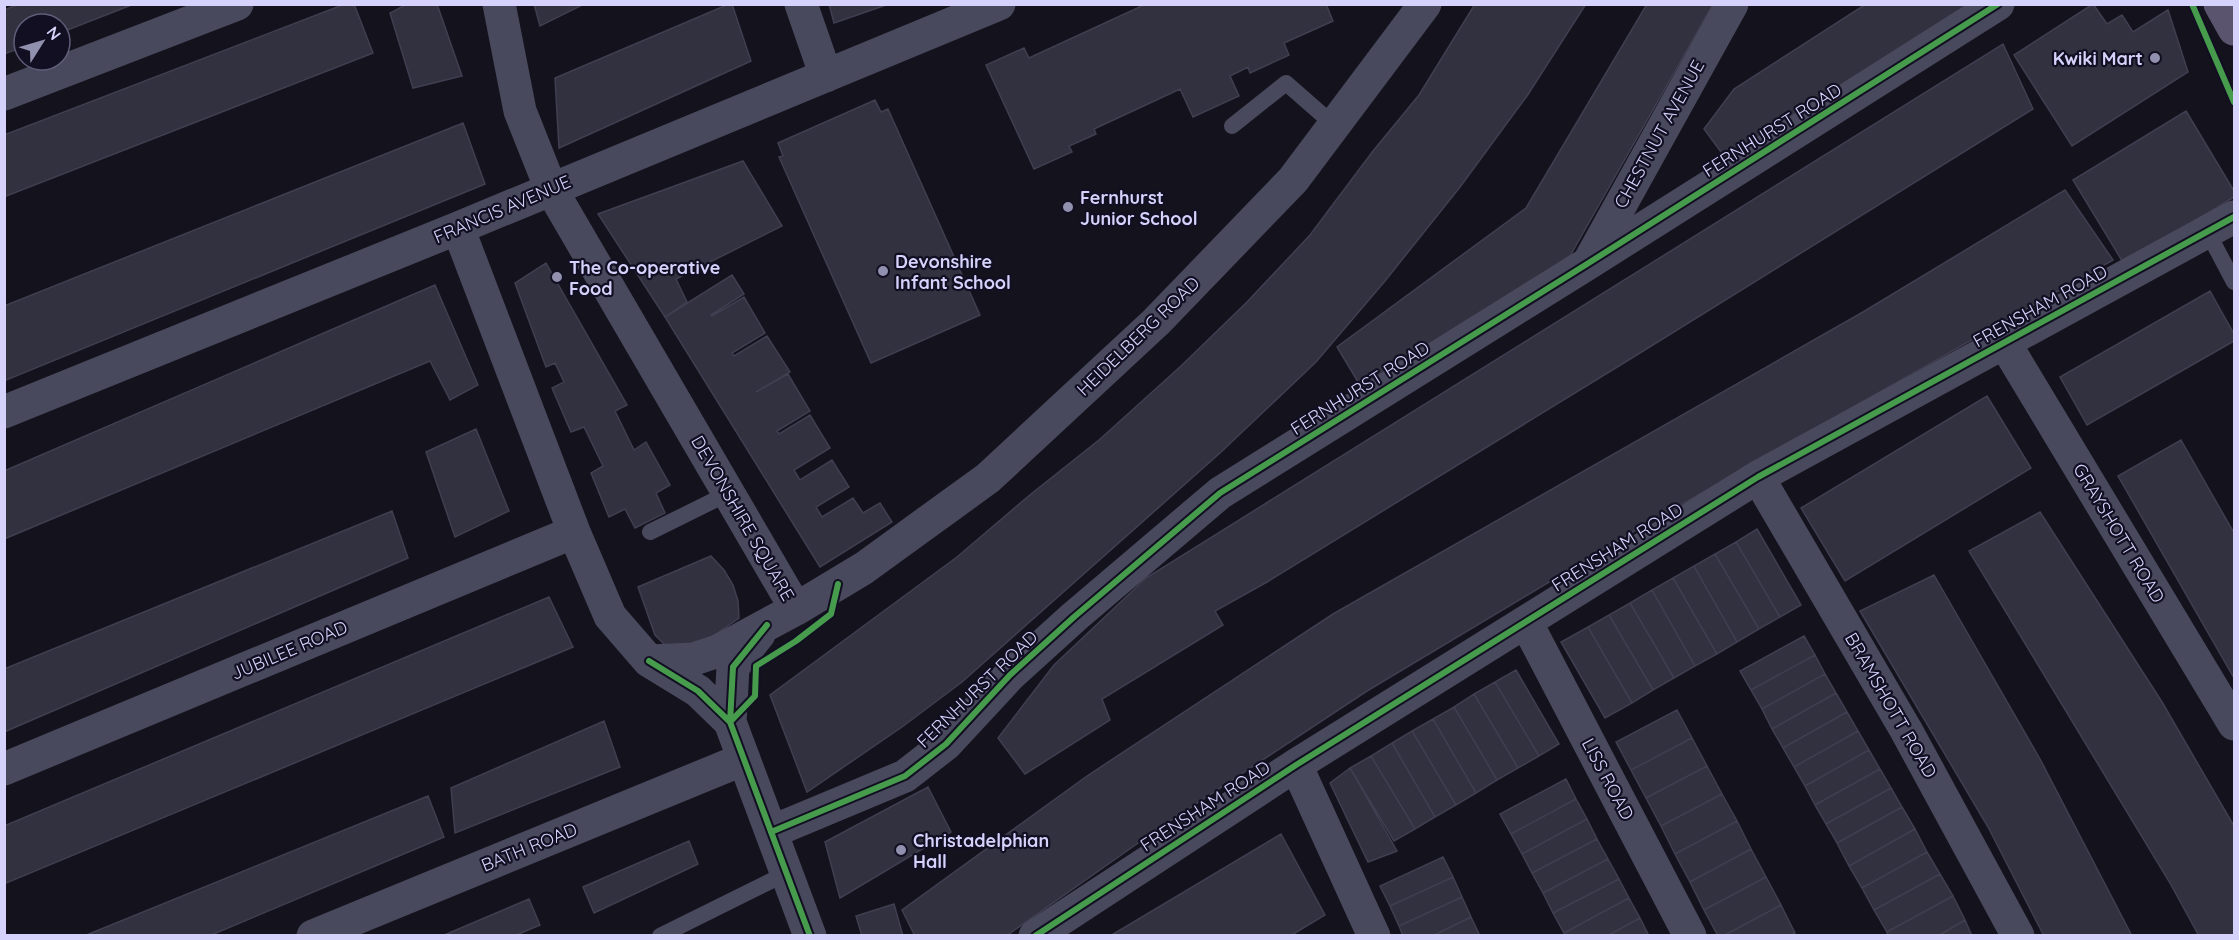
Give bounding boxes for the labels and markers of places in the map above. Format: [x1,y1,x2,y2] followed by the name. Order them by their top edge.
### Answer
[2053,47,2143,70] place label: Kwiki Mart
[2148,51,2162,65] marker: Kwiki Mart
[1080,186,1198,230] place label: Fernhurst Junior School
[1061,200,1075,214] marker: Fernhurst Junior School
[895,250,1011,294] place label: Devonshire Infant School
[569,256,720,300] place label: The Co-operative Food
[876,264,890,278] marker: Devonshire Infant School
[550,270,564,284] marker: The Co-operative Food
[913,829,1049,873] place label: Christadelphian Hall
[894,843,908,857] marker: Christadelphian Hall

